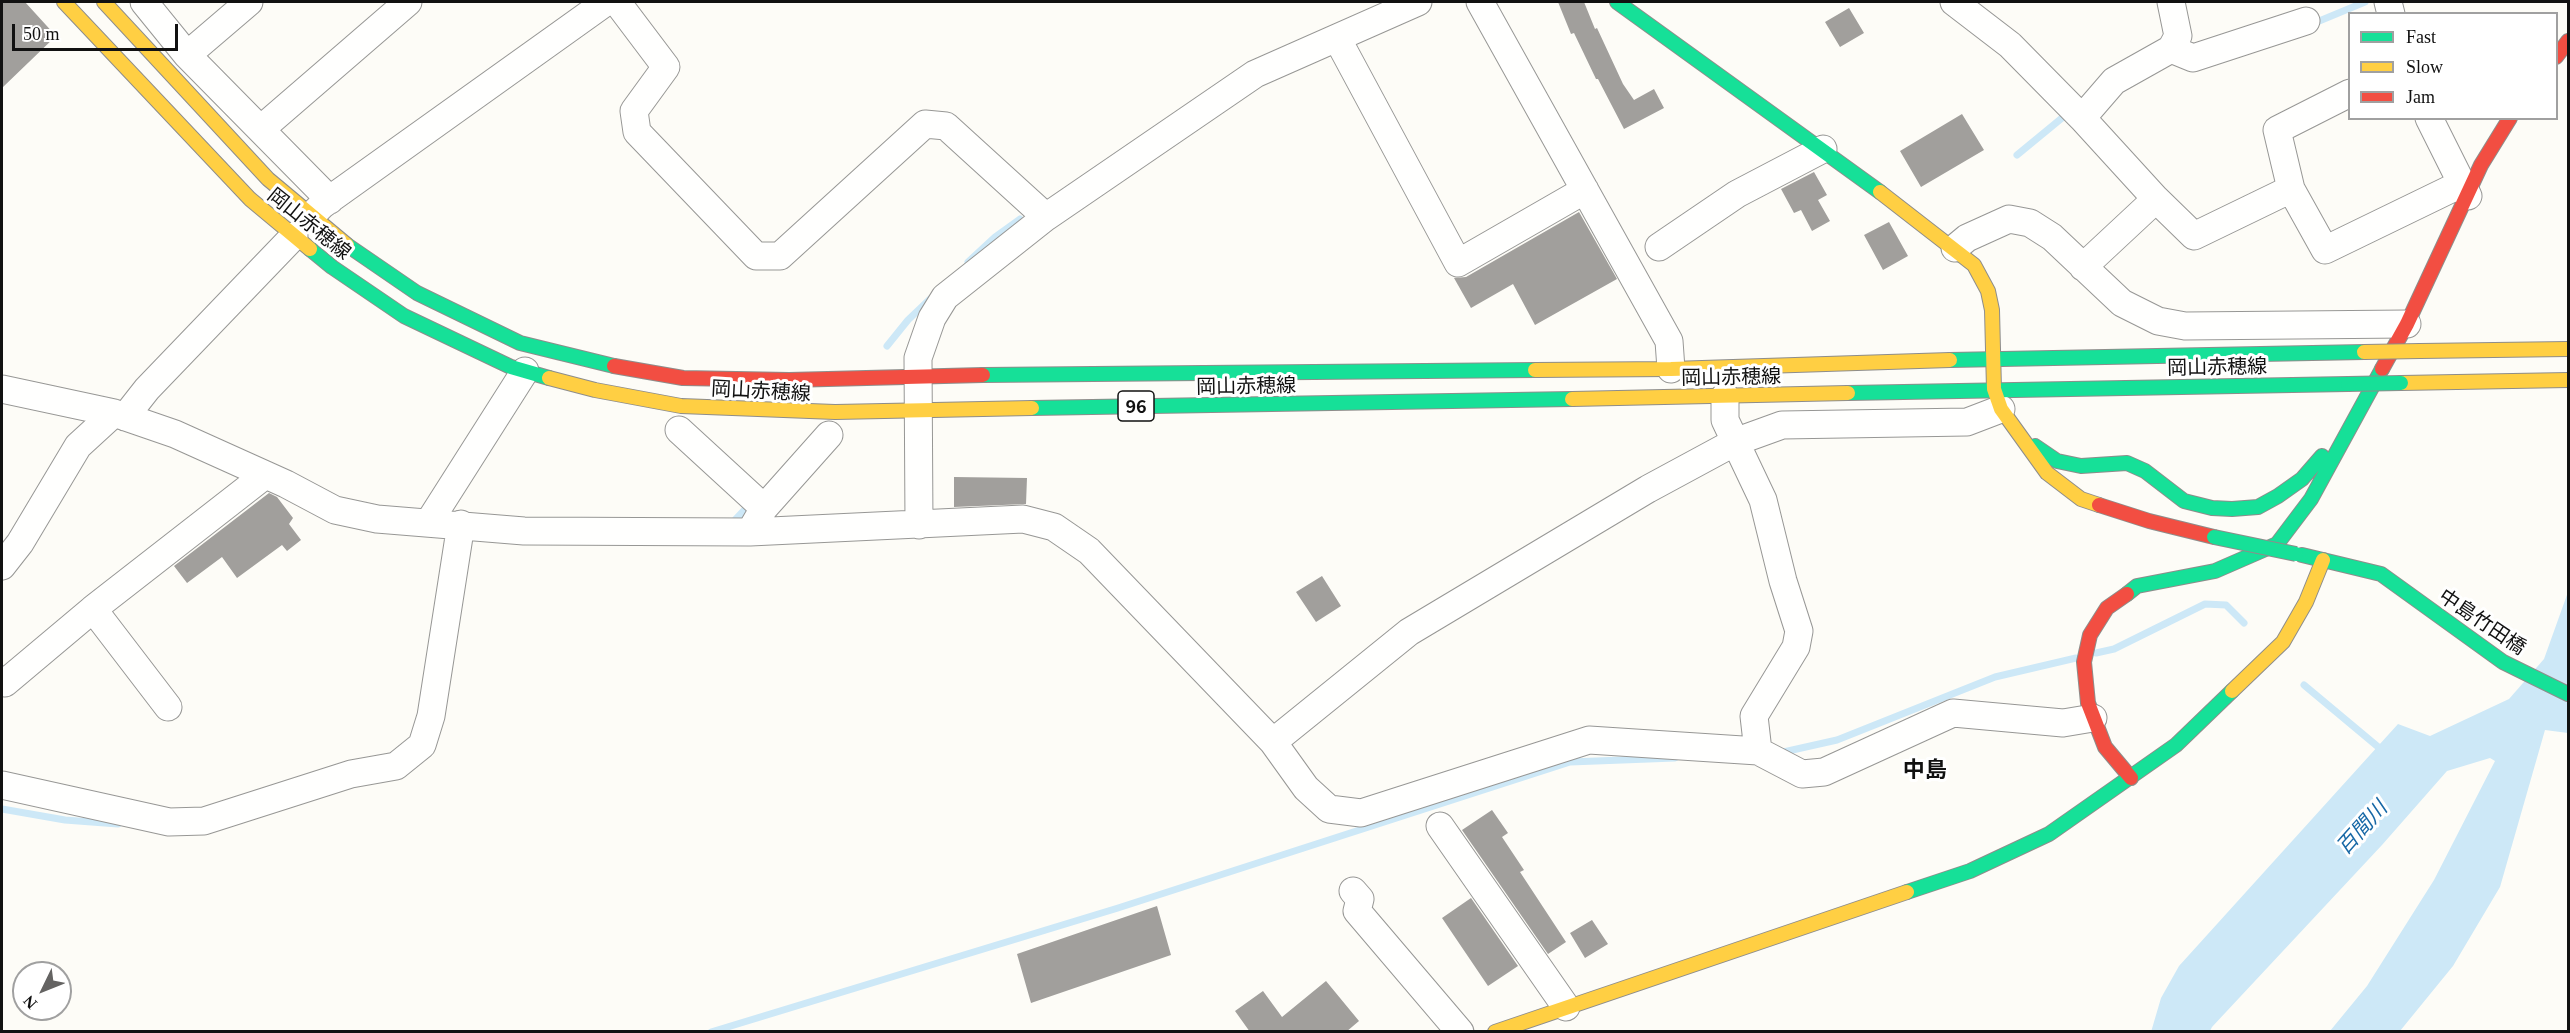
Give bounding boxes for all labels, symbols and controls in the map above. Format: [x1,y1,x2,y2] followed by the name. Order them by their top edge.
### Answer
[15,12,182,50] scale bar
[2348,12,2558,120] legend
[23,24,60,44] text: 50 m
[2406,27,2436,47] text: Fast
[2406,57,2443,77] text: Slow
[2406,87,2435,107] text: Jam
[264,182,356,264] street label: 岡山赤穂線
[2167,353,2267,379] street label: 岡山赤穂線
[1681,363,1781,389] street label: 岡山赤穂線
[1196,372,1296,398] street label: 岡山赤穂線
[710,375,812,405] street label: 岡山赤穂線
[1118,391,1154,421] road number: 96
[2435,583,2531,659] street label: 中島竹田橋
[1903,756,1947,782] district label: 中島
[2331,795,2391,859] water label: 百間川
[12,961,72,1021] north arrow
[20,992,40,1012] text: N

